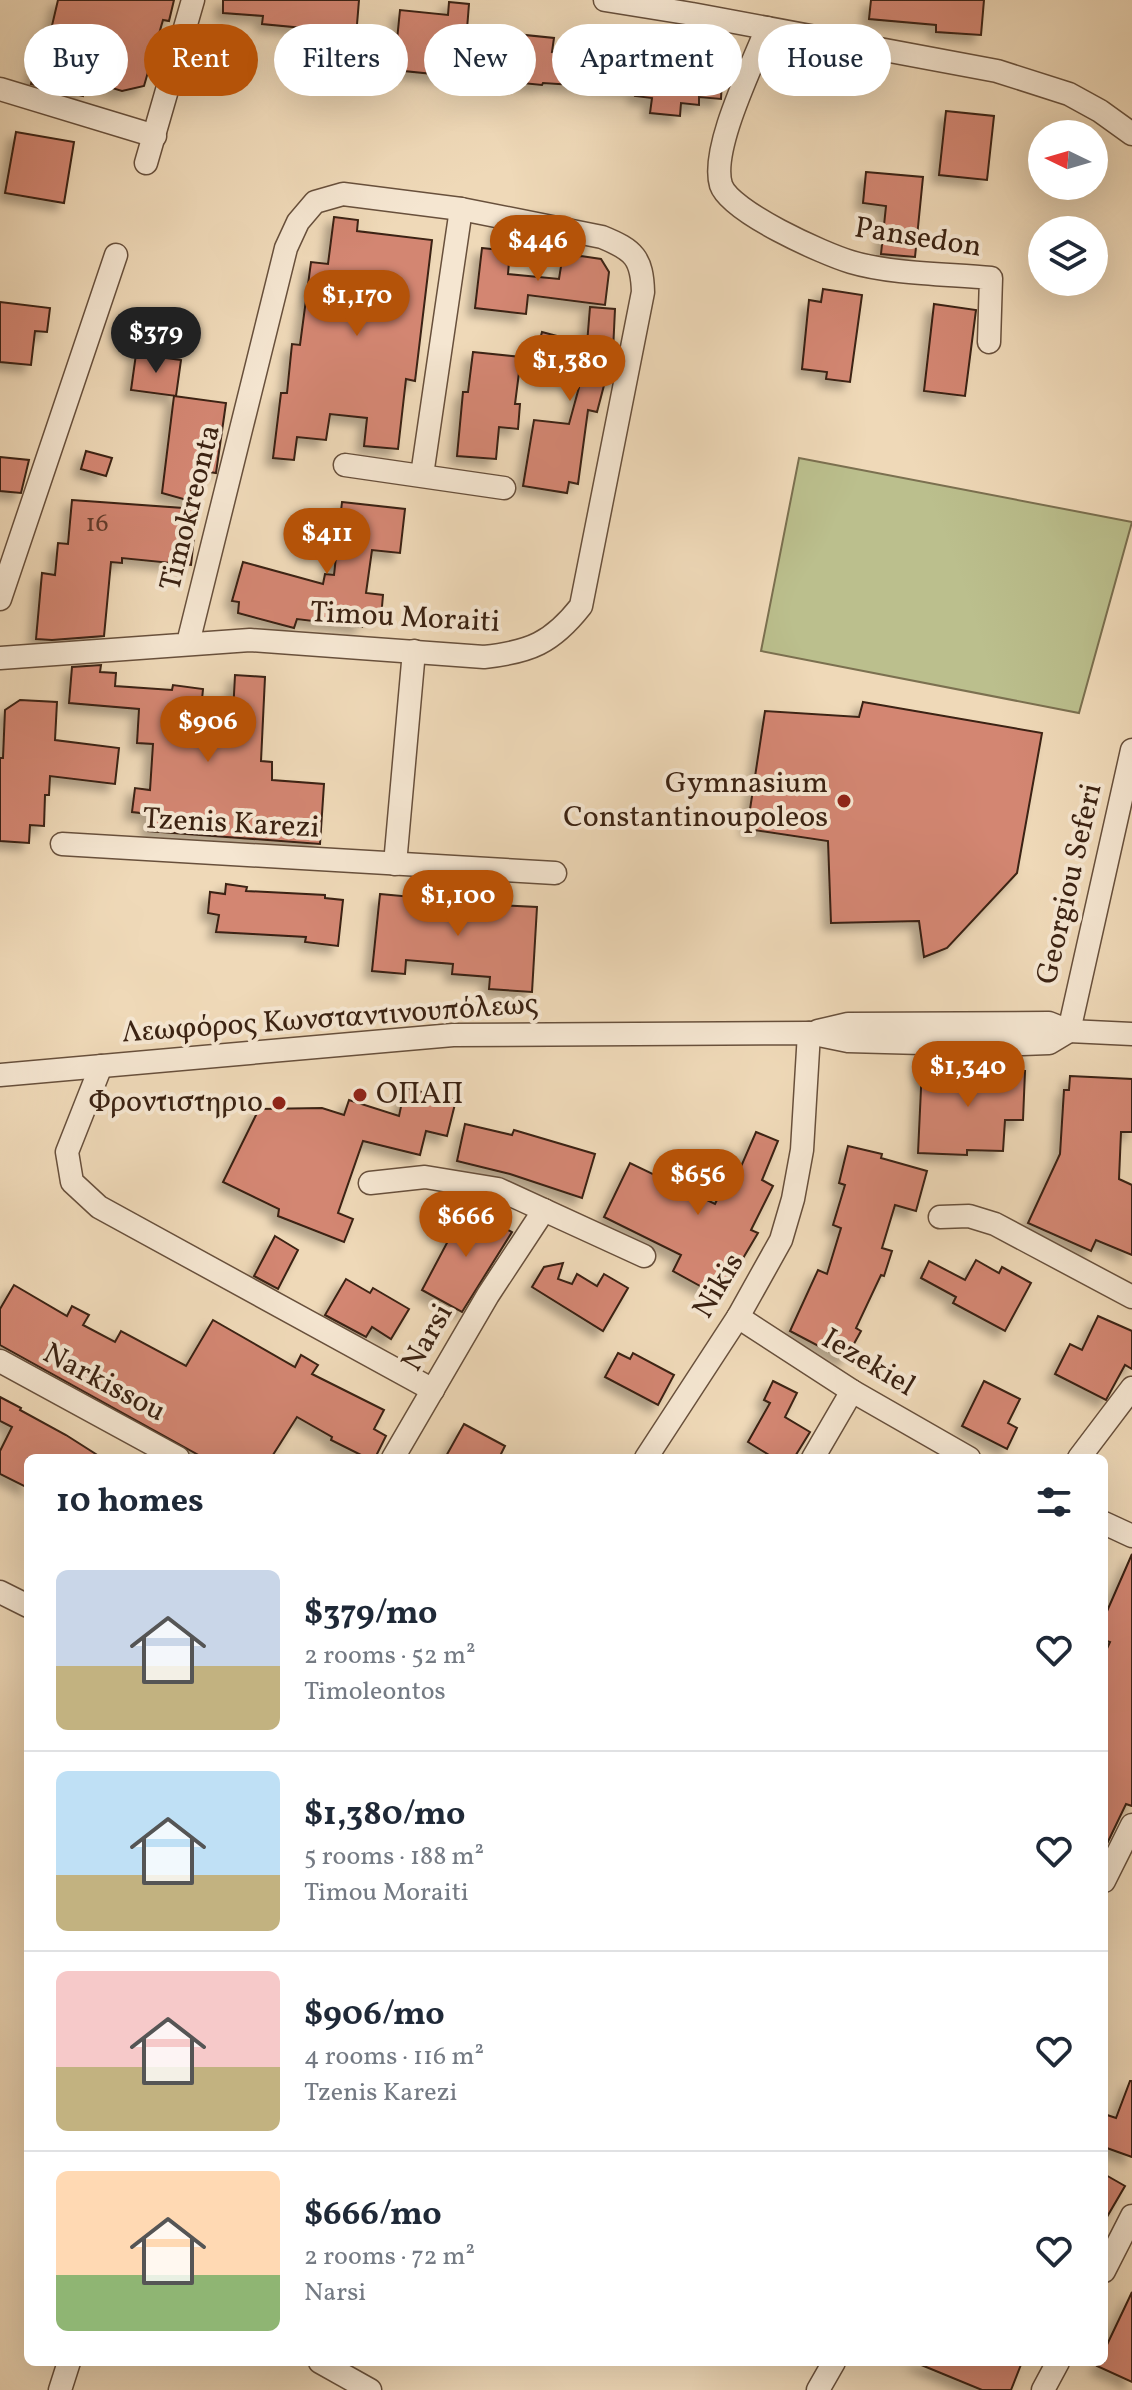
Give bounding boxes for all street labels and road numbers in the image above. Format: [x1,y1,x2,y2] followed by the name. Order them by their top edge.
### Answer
[851,207,985,269] street label: Pansedon
[150,421,232,595] street label: Timokreonta
[309,592,501,644] street label: Timou Moraiti
[1027,780,1113,988] street label: Georgiou Seferi
[142,798,320,850] street label: Tzenis Karezi
[120,983,540,1055] street label: Λεωφόρος Κωνσταντινουπόλεως
[683,1245,755,1327] street label: Nikis
[392,1296,464,1380] street label: Narsi
[813,1319,923,1407] street label: Iezekiel
[35,1333,173,1433] street label: Narkissou

